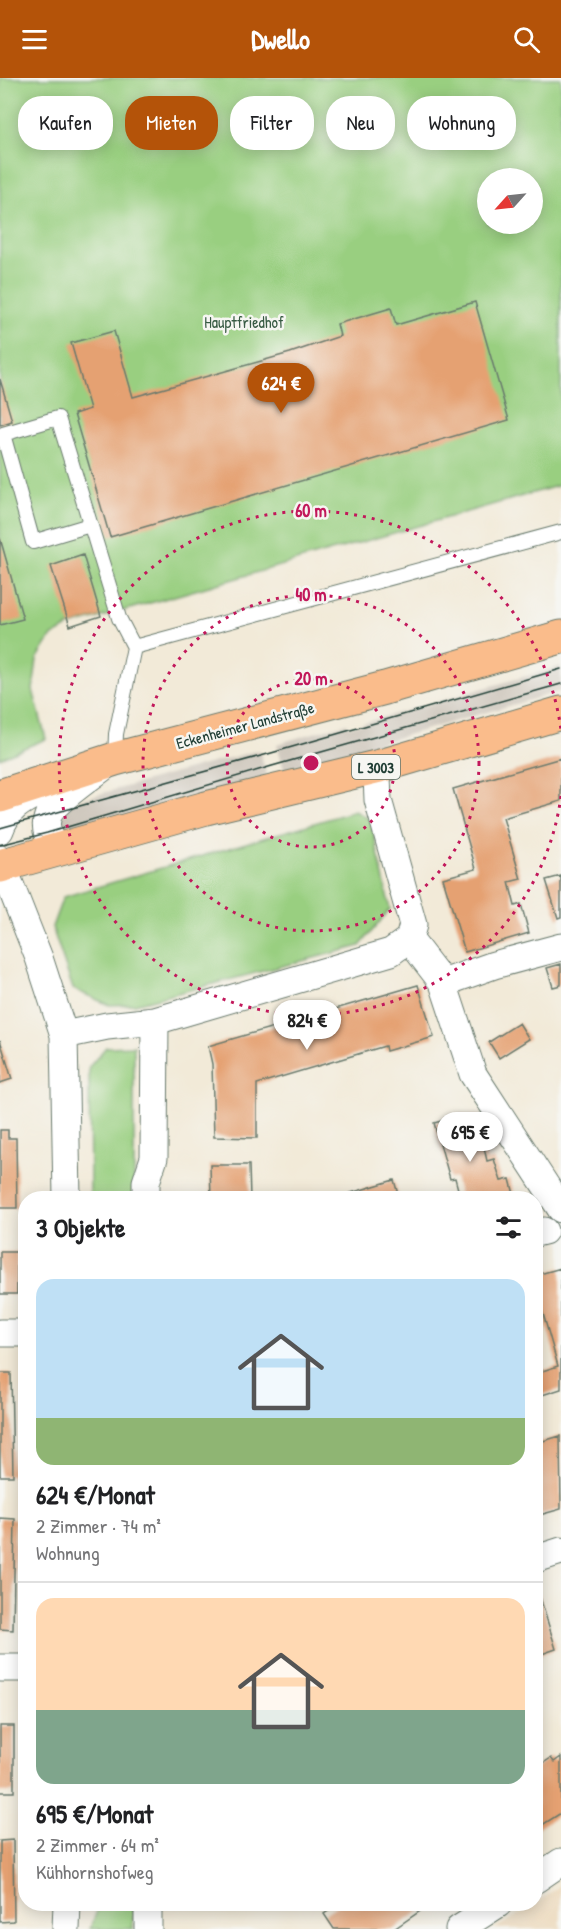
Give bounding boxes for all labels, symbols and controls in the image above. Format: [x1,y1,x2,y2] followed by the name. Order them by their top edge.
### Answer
[251,21,310,57] text: Dwello
[18,23,51,56] icon: menu
[510,23,543,56] icon: search
[18,96,113,150] chip: Kaufen
[125,96,218,150] chip: Mieten
[230,96,314,150] chip: Filter
[326,96,395,150] chip: Neu
[407,96,516,150] chip: Wohnung
[477,168,543,234] north arrow
[477,168,543,234] map controls
[204,311,284,333] park label: Hauptfriedhof
[239,363,323,414] pin: 624 €
[261,369,301,396] text: 624 €
[295,498,327,523] text: 60 m
[295,582,327,607] text: 40 m
[295,666,327,691] text: 20 m
[174,696,317,754] street label: Eckenheimer Landstraße
[301,753,321,773] centre of rings
[352,755,400,779] road number: L 3003
[265,1000,349,1051] pin: 824 €
[287,1006,327,1033] text: 824 €
[428,1112,512,1163] pin: 695 €
[451,1118,489,1145] text: 695 €
[36,1210,125,1245] text: 3 Objekte
[492,1211,525,1244] icon: filters
[227,1318,335,1426] icon: home
[36,1477,155,1512] text: 624 €/Monat
[36,1512,161,1539] text: 2 Zimmer · 74 m²
[36,1539,100,1566] text: Wohnung
[227,1637,335,1745] icon: home
[36,1796,153,1831] text: 695 €/Monat
[36,1831,159,1858] text: 2 Zimmer · 64 m²
[36,1858,154,1885] text: Kühhornshofweg

